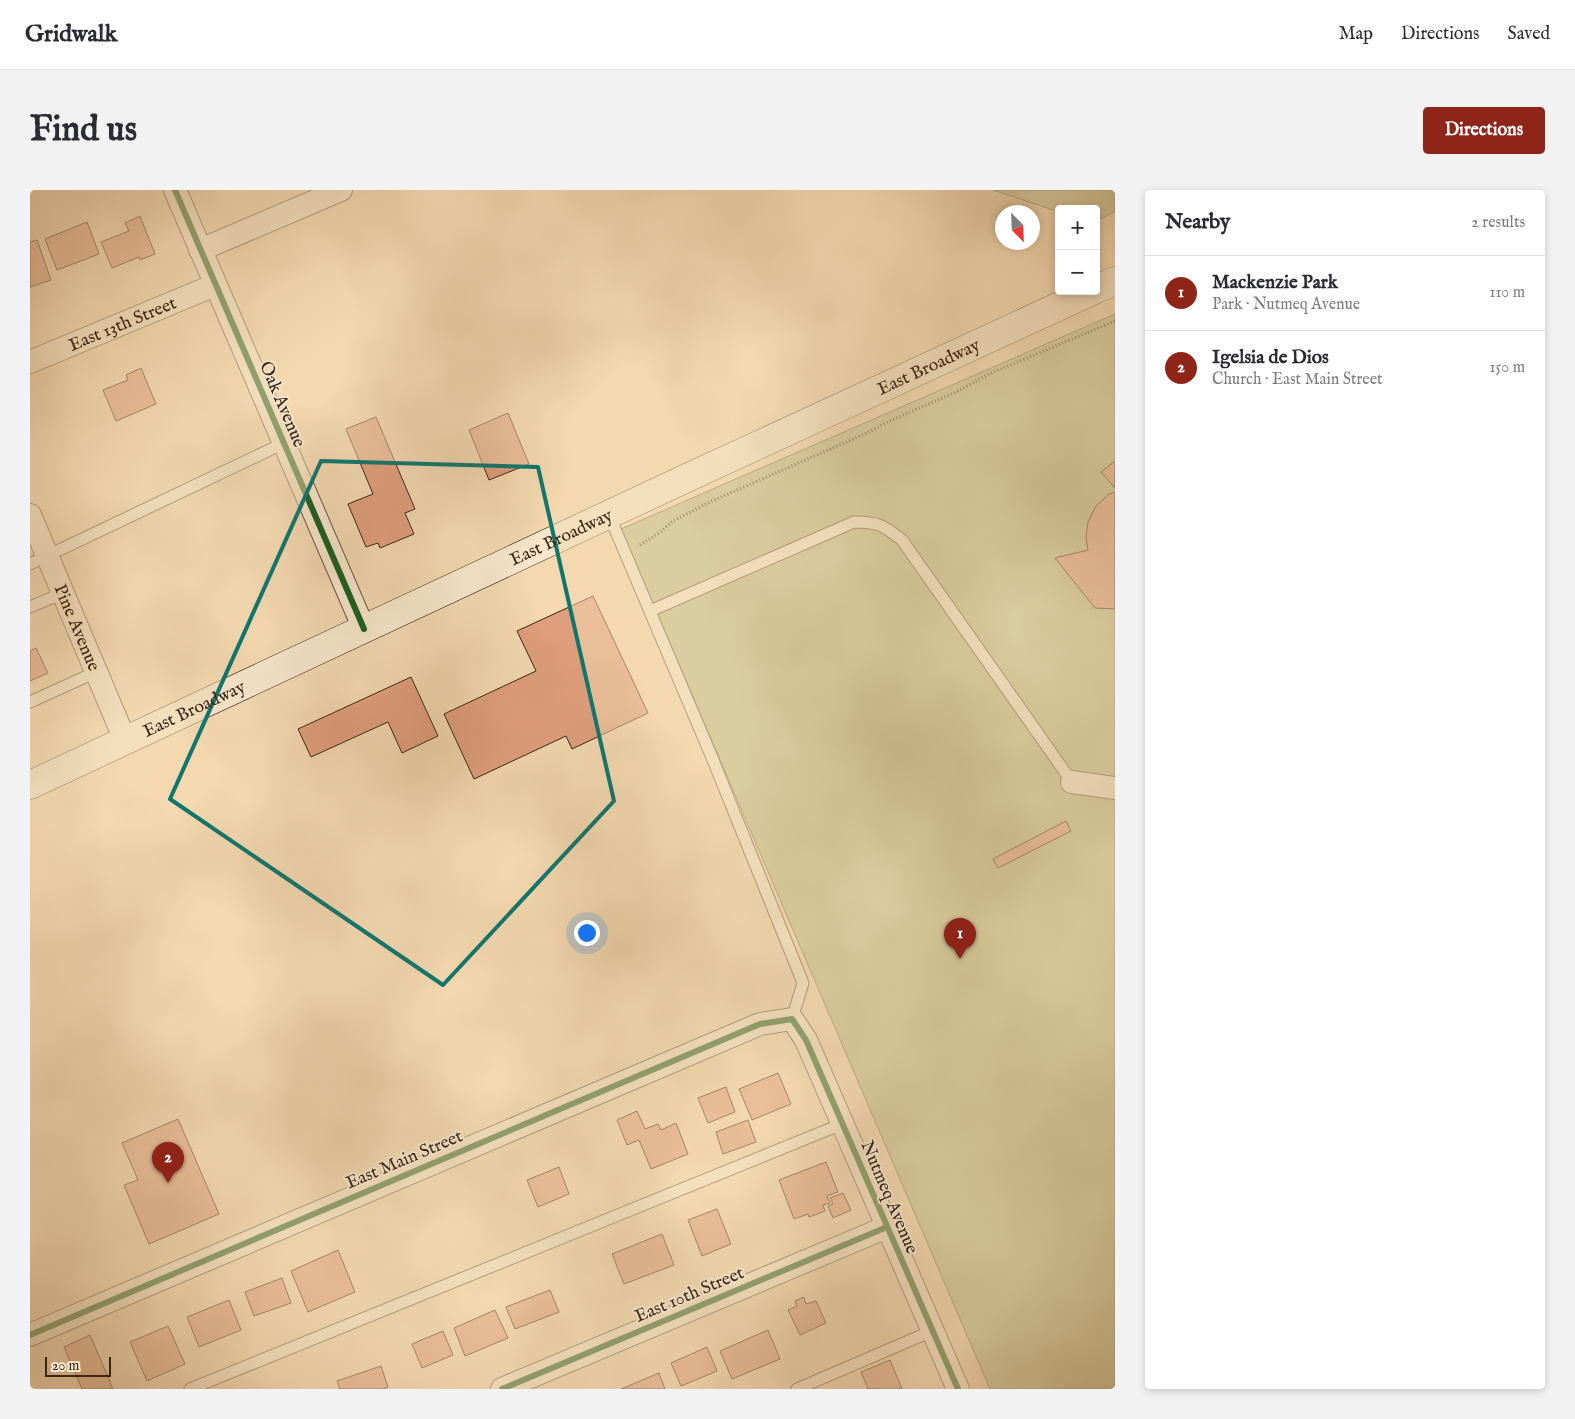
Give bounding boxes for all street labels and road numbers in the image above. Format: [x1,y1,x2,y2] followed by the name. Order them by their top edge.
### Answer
[66,292,180,358] street label: East 13th Street
[874,334,984,401] street label: East Broadway
[253,358,310,451] street label: Oak Avenue
[507,504,617,572] street label: East Broadway
[48,581,105,675] street label: Pine Avenue
[140,676,250,744] street label: East Broadway
[343,1125,466,1195] street label: East Main Street
[854,1138,923,1258] street label: Nutmeq Avenue
[631,1262,748,1329] street label: East 10th Street

